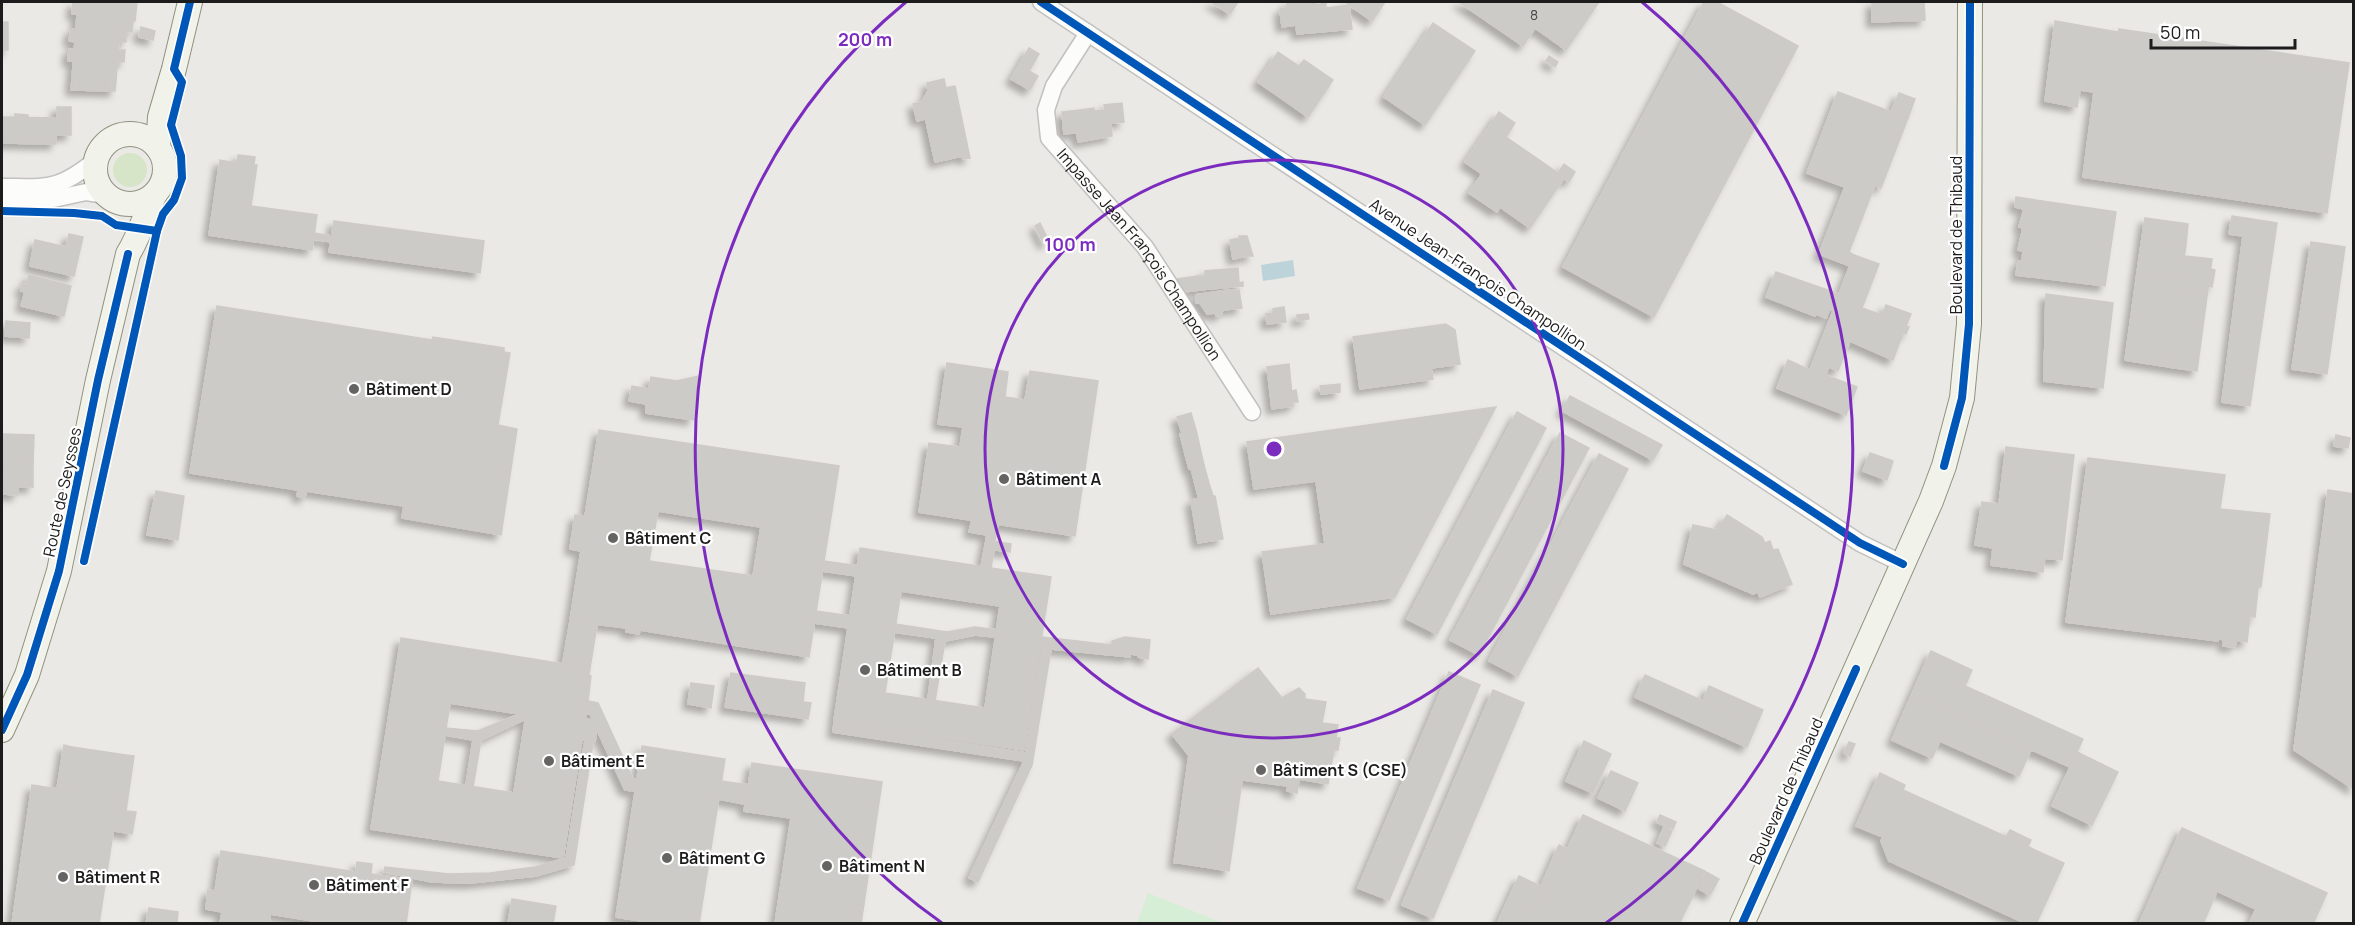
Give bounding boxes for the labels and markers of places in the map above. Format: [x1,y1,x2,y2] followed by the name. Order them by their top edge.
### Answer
[366,378,452,400] place label: Bâtiment D
[347,382,361,396] marker: Bâtiment D
[1264,439,1284,459] centre of rings
[1016,468,1102,490] place label: Bâtiment A
[997,472,1011,486] marker: Bâtiment A
[625,527,712,549] place label: Bâtiment C
[606,531,620,545] marker: Bâtiment C
[877,659,962,681] place label: Bâtiment B
[858,663,872,677] marker: Bâtiment B
[561,750,645,772] place label: Bâtiment E
[542,754,556,768] marker: Bâtiment E
[1273,759,1408,781] place label: Bâtiment S (CSE)
[1254,763,1268,777] marker: Bâtiment S (CSE)
[679,847,766,869] place label: Bâtiment G
[660,851,674,865] marker: Bâtiment G
[839,855,925,877] place label: Bâtiment N
[820,859,834,873] marker: Bâtiment N
[75,866,160,888] place label: Bâtiment R
[56,870,70,884] marker: Bâtiment R
[326,874,410,896] place label: Bâtiment F
[307,878,321,892] marker: Bâtiment F

